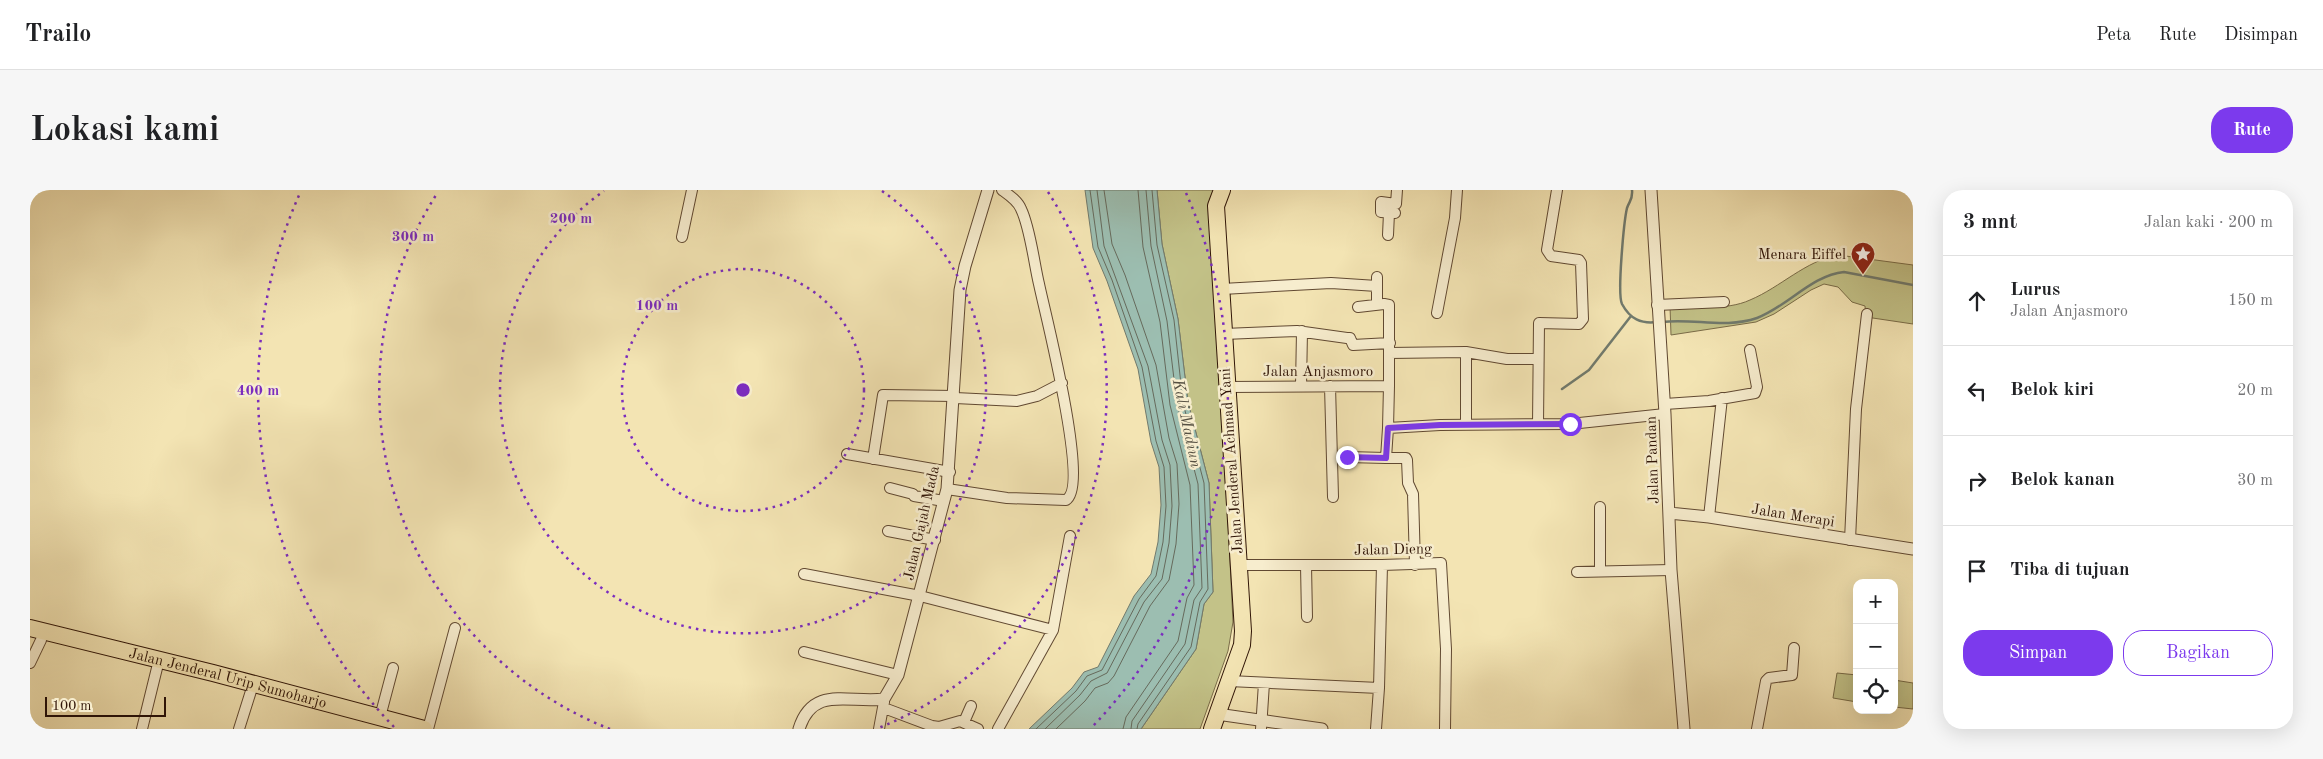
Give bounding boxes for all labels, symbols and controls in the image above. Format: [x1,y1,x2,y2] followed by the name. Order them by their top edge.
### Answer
[25,23,91,47] text: Trailo
[2096,26,2131,44] text: Peta
[2159,26,2196,44] text: Rute
[2224,26,2298,44] text: Disimpan
[2211,107,2293,153] button: Rute
[30,113,219,148] text: Lokasi kami
[550,212,592,227] text: 200 m
[1963,212,2017,233] text: 3 mnt
[2144,215,2273,231] text: Jalan kaki · 200 m
[392,230,434,245] text: 300 m
[1850,241,1876,275] place icon: Menara Eiffel
[1758,248,1846,263] place label: Menara Eiffel
[2010,281,2060,300] text: Lurus
[1963,287,1991,315] icon: ahead
[2228,293,2273,309] text: 150 m
[636,299,678,314] text: 100 m
[2010,304,2128,320] text: Jalan Anjasmoro
[1263,365,1373,380] street label: Jalan Anjasmoro
[1219,368,1246,554] street label: Jalan Jenderal Achmad Yani
[1169,377,1203,469] water label: Kali Madiun
[1963,377,1991,405] icon: left
[734,381,752,399] centre of rings
[2010,381,2094,400] text: Belok kiri
[2237,383,2273,399] text: 20 m
[237,384,279,399] text: 400 m
[1559,413,1582,436] route start
[1644,416,1663,504] street label: Jalan Pandan
[1336,446,1359,469] route end
[902,464,943,582] street label: Jalan Gajah Mada
[1963,467,1991,495] icon: right
[2010,471,2115,490] text: Belok kanan
[2237,473,2273,489] text: 30 m
[1750,502,1835,530] street label: Jalan Merapi
[1354,542,1432,559] street label: Jalan Dieng
[1963,557,1991,585] icon: arrive
[2010,561,2130,580] text: Tiba di tujuan
[1853,579,1898,714] map controls
[1853,579,1898,624] button: +
[1853,624,1898,669] button: −
[1963,630,2113,676] button: Simpan
[2123,630,2273,676] button: Bagikan
[127,647,328,712] street label: Jalan Jenderal Urip Sumoharjo
[1853,669,1898,714] button: locate
[45,694,166,717] scale bar
[52,699,91,713] text: 100 m

